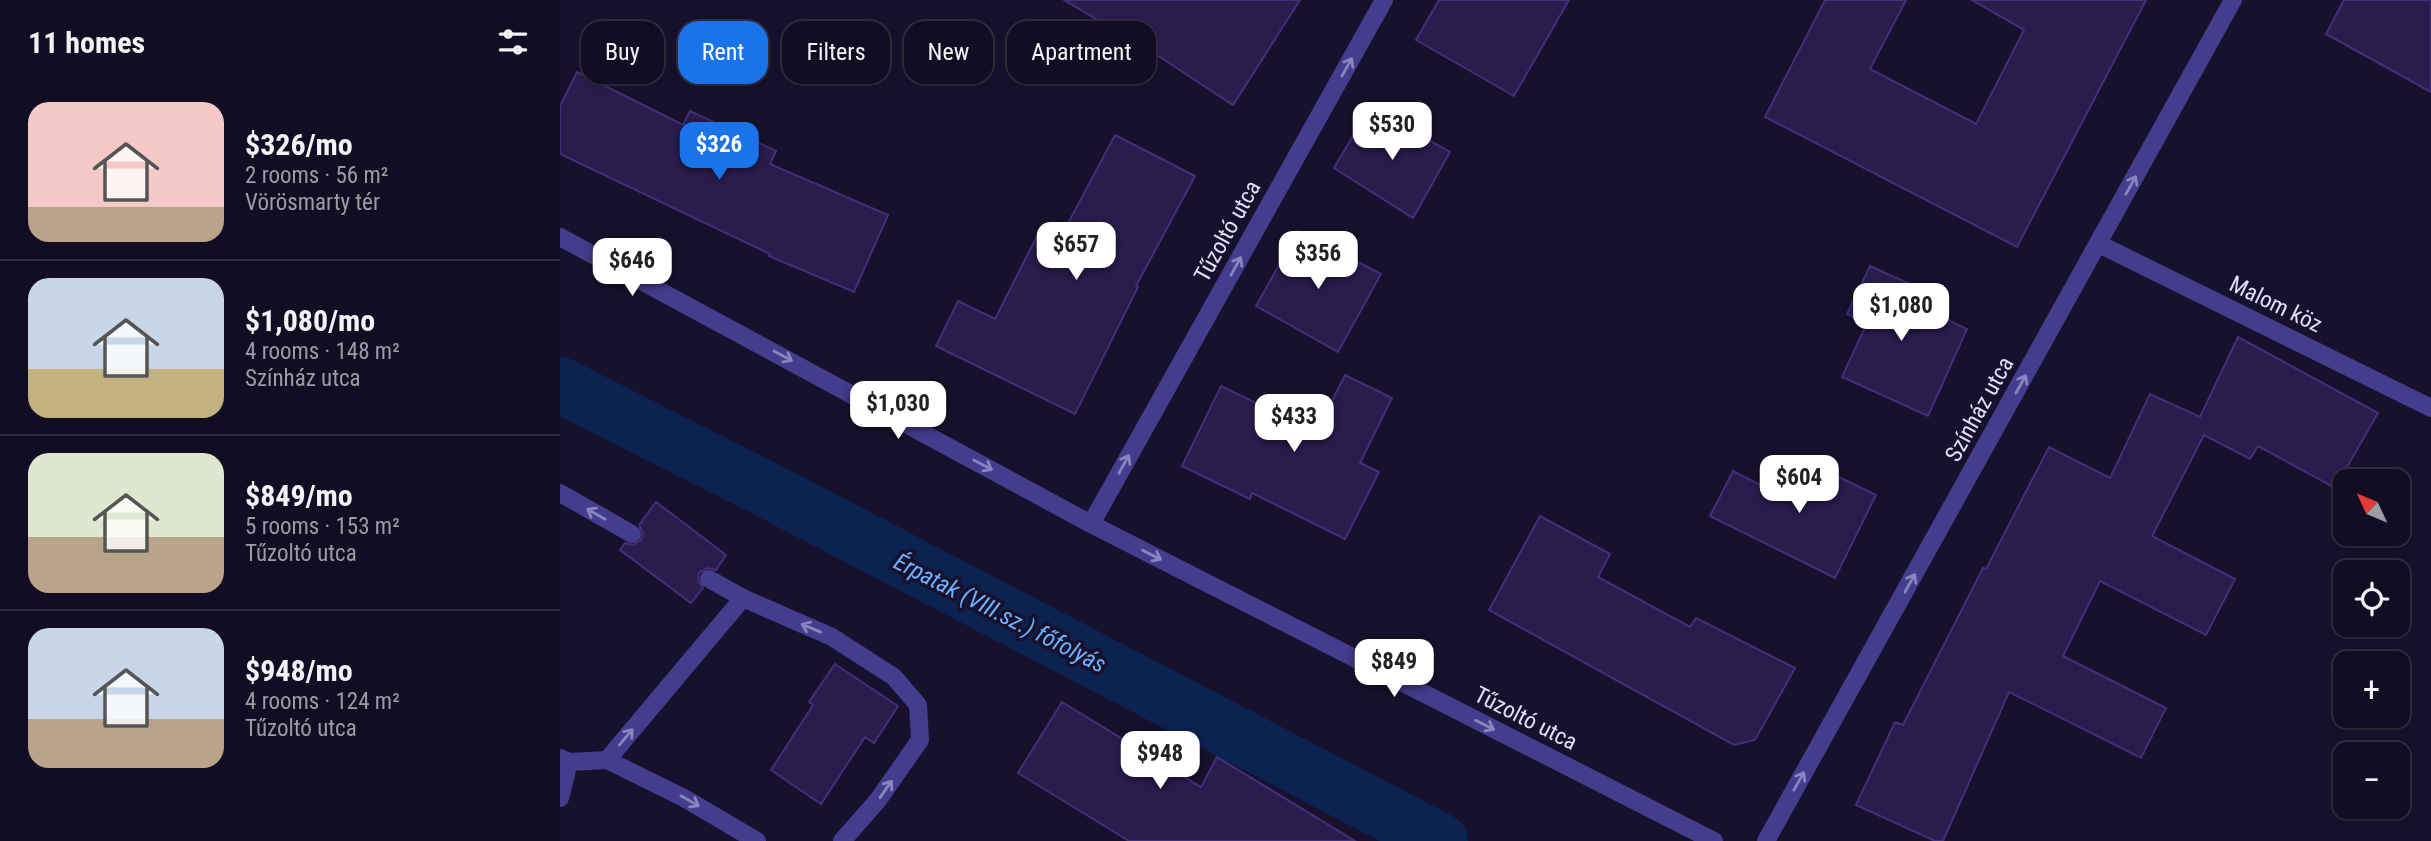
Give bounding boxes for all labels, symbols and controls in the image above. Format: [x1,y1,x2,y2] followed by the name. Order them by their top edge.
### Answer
[581,21,664,84] chip: Buy
[678,21,768,84] chip: Rent
[782,21,890,84] chip: Filters
[904,21,993,84] chip: New
[1007,21,1156,84] chip: Apartment
[494,23,532,61] icon: filters
[28,25,145,60] text: 11 homes
[1341,57,1354,78] one-way arrow
[1351,102,1433,162] pin: $530
[1369,111,1415,138] text: $530
[678,122,760,182] pin: $326
[245,127,353,162] text: $326/mo
[84,130,168,214] icon: home
[696,131,742,158] text: $326
[245,162,388,189] text: 2 rooms · 56 m²
[2125,175,2138,196] one-way arrow
[1189,176,1266,287] street label: Tűzoltó utca
[245,189,380,216] text: Vörösmarty tér
[1035,222,1117,282] pin: $657
[1053,231,1099,258] text: $657
[1277,232,1359,291] pin: $356
[591,238,673,298] pin: $646
[1295,240,1341,267] text: $356
[609,247,655,274] text: $646
[1229,256,1243,276] one-way arrow
[2225,270,2326,338] street label: Malom köz
[1844,284,1958,343] pin: $1,080
[1869,292,1933,319] text: $1,080
[245,303,375,338] text: $1,080/mo
[84,306,168,390] icon: home
[245,338,400,365] text: 4 rooms · 148 m²
[772,350,793,363] one-way arrow
[1940,352,2019,466] street label: Színház utca
[245,365,361,392] text: Színház utca
[2015,374,2028,395] one-way arrow
[841,382,955,441] pin: $1,030
[866,390,930,417] text: $1,030
[1253,394,1335,454] pin: $433
[1271,403,1317,430] text: $433
[1118,454,1131,475] one-way arrow
[1758,456,1840,515] pin: $604
[972,459,993,472] one-way arrow
[1776,464,1822,491] text: $604
[2333,469,2410,546] north arrow
[2333,469,2410,819] map controls
[245,478,353,513] text: $849/mo
[84,481,168,565] icon: home
[586,506,606,520] one-way arrow
[245,513,400,540] text: 5 rooms · 153 m²
[245,540,357,567] text: Tűzoltó utca
[889,547,1111,679] water label: Érpatak (VIII.sz.) főfolyás
[1141,548,1162,562] one-way arrow
[2333,560,2410,637] button: locate
[1903,573,1917,593] one-way arrow
[801,621,822,634] one-way arrow
[1353,640,1435,699] pin: $849
[1371,648,1417,675] text: $849
[2333,651,2410,728] button: +
[245,653,353,688] text: $948/mo
[84,656,168,740] icon: home
[1470,681,1582,756] street label: Tűzoltó utca
[245,688,400,715] text: 4 rooms · 124 m²
[245,715,357,742] text: Tűzoltó utca
[1475,718,1495,732] one-way arrow
[619,728,634,746] one-way arrow
[1119,732,1201,791] pin: $948
[1137,740,1183,767] text: $948
[2333,742,2410,819] button: −
[1792,772,1806,792] one-way arrow
[879,780,893,799] one-way arrow
[679,795,700,808] one-way arrow

